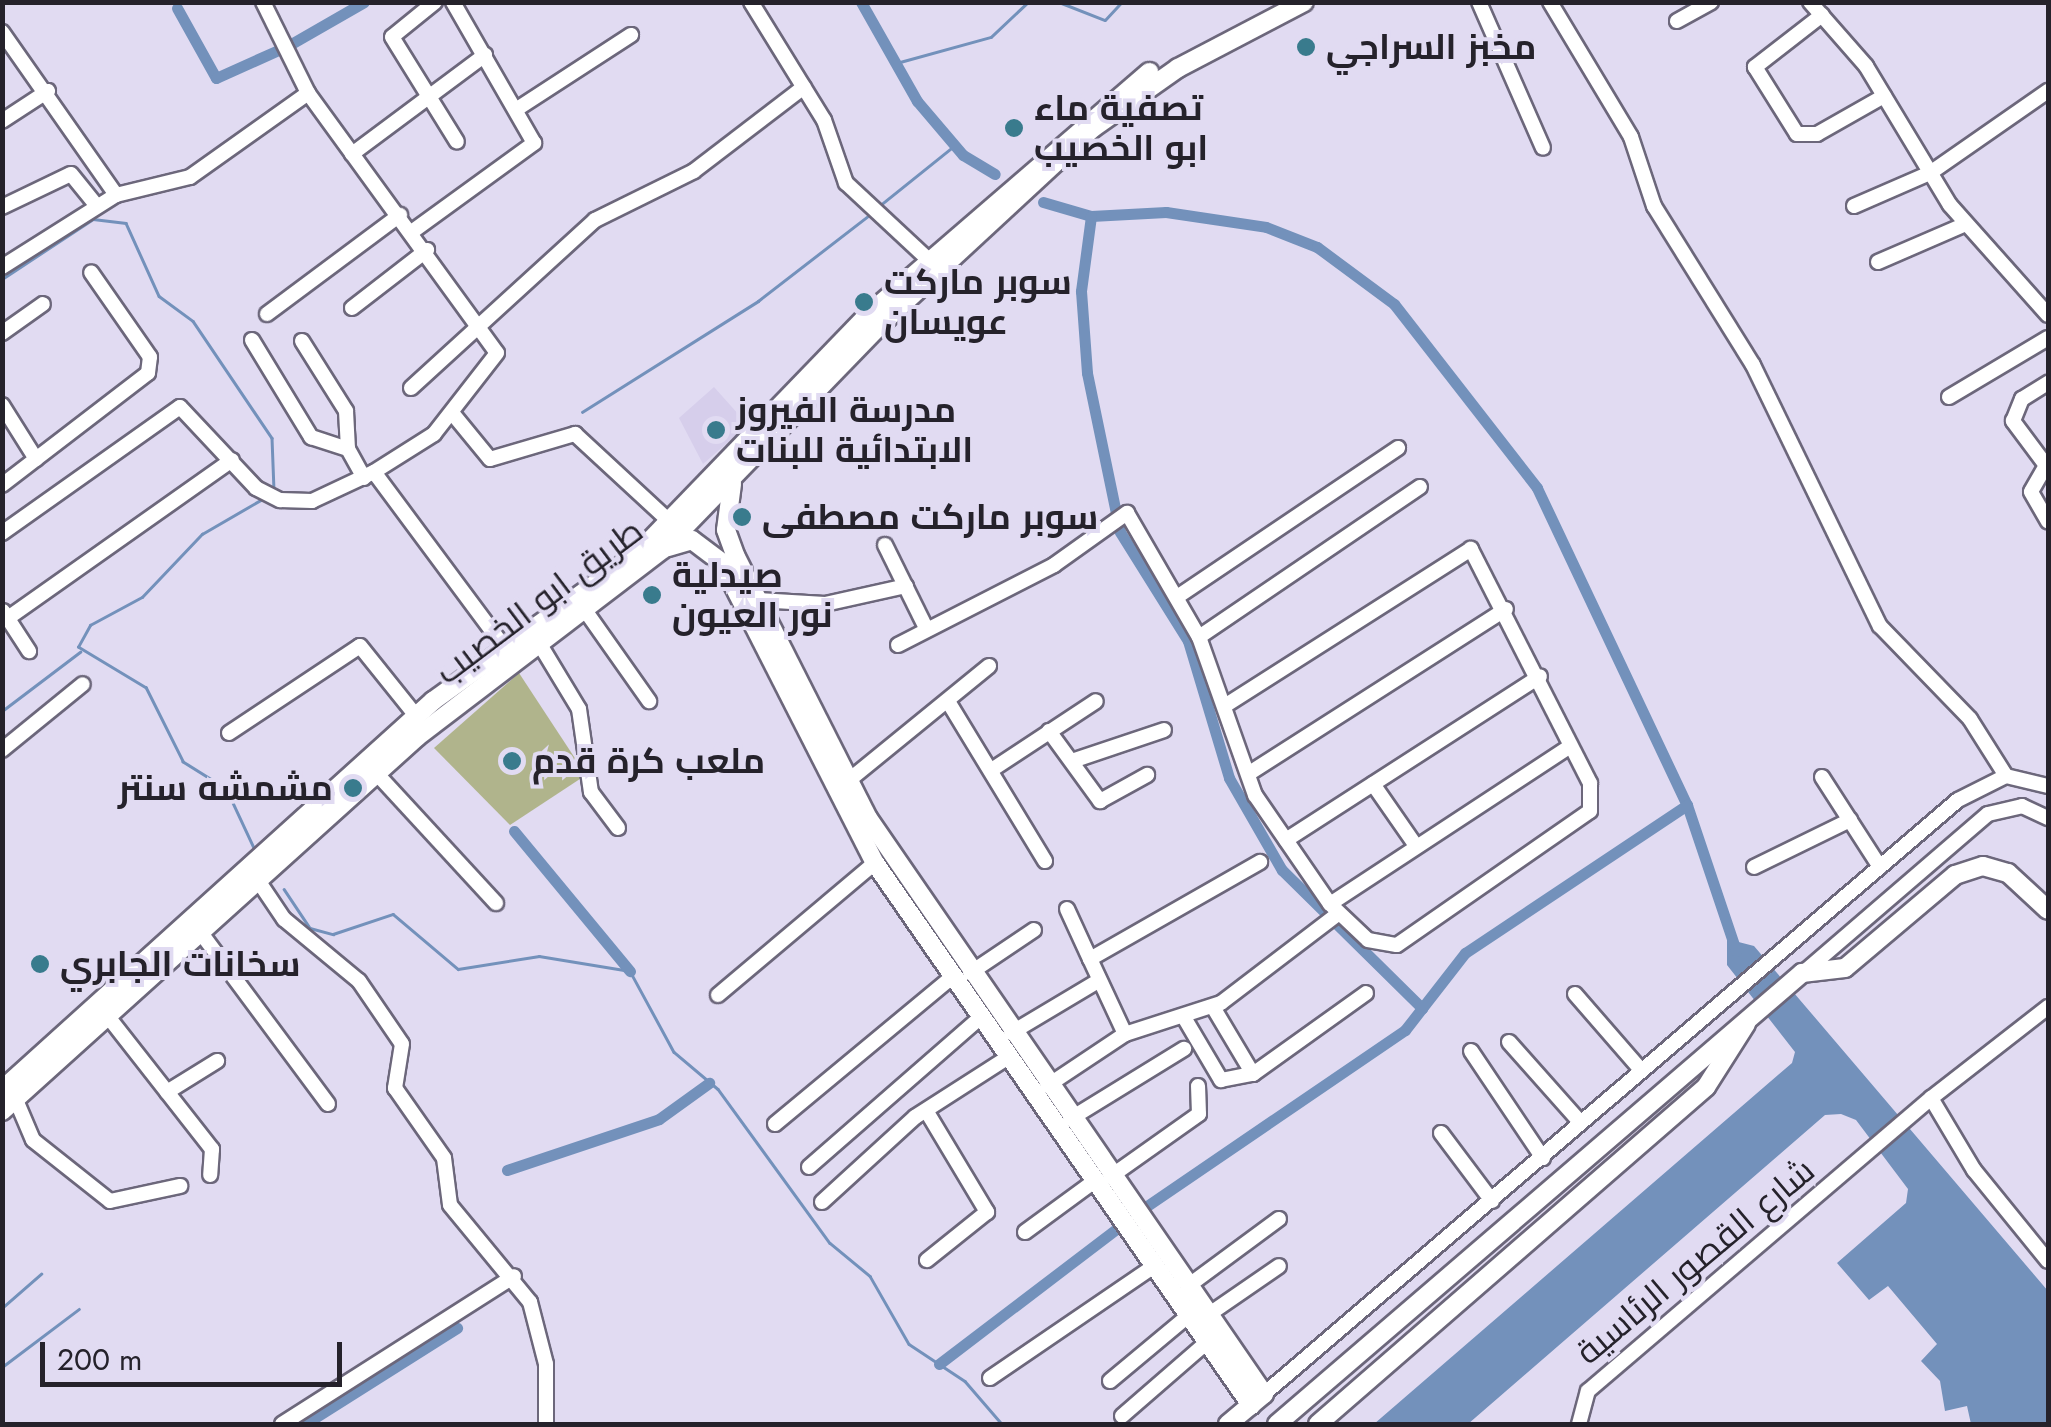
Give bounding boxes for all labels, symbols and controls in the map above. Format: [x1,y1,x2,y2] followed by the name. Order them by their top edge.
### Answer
[1326,26,1536,68] place label: مخبز السراجي
[1295,36,1317,58] marker: مخبز السراجي
[1034,87,1208,169] place label: تصفية ماء ابو الخصيب
[1003,117,1025,139] marker: تصفية ماء ابو الخصيب
[884,261,1072,343] place label: سوبر ماركت عويسان
[853,291,875,313] marker: سوبر ماركت عويسان
[736,389,973,471] place label: مدرسة الفيروز الابتدائية للبنات
[705,419,727,441] marker: مدرسة الفيروز الابتدائية للبنات
[762,496,1098,538] place label: سوبر ماركت مصطفى
[731,506,753,528] marker: سوبر ماركت مصطفى
[427,509,651,693] street label: طريق ابو الخصيب
[672,554,833,636] place label: صيدلية نور العيون
[641,584,663,606] marker: صيدلية نور العيون
[532,740,765,782] place label: ملعب كرة قدم
[501,750,523,772] marker: ملعب كرة قدم
[118,767,333,809] place label: مشمشه سنتر
[342,777,364,799] marker: مشمشه سنتر
[60,943,300,985] place label: سخانات الجابري
[29,953,51,975] marker: سخانات الجابري
[1567,1149,1823,1373] street label: شارع القصور الرئاسية
[45,1322,348,1384] scale bar
[57,1338,142,1381] text: 200 m

